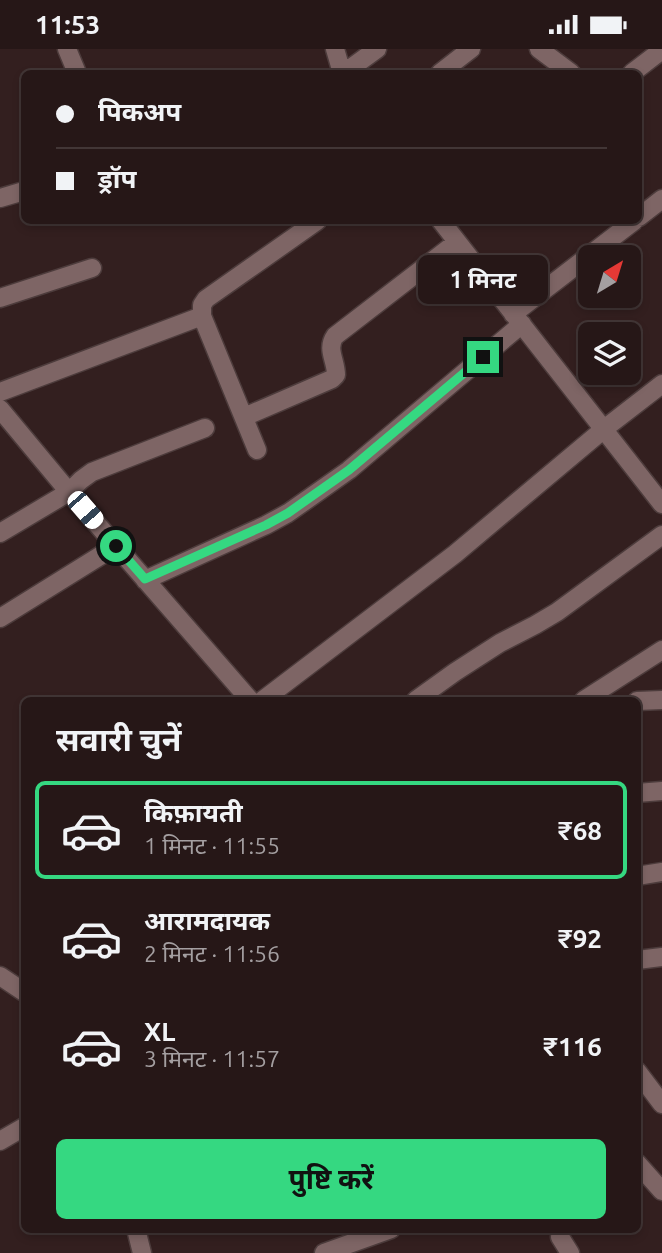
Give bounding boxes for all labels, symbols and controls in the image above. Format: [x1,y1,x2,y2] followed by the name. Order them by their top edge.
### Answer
[35,10,100,39] text: 11:53
[98,97,181,126] text: पिकअप
[98,164,136,193] text: ड्रॉप
[578,245,640,308] north arrow
[578,245,641,385] map controls
[418,255,548,305] callout: 1 मिनट
[450,267,516,292] text: 1 मिनट
[578,322,641,385] button: layers
[467,341,499,373] route end
[64,487,107,533] car
[100,530,132,562] route start
[56,721,181,757] text: सवारी चुनें
[144,798,243,827] text: किफ़ायती
[60,799,123,862] icon: car
[558,816,602,845] text: ₹68
[144,833,280,858] text: 1 मिनट · 11:55
[144,906,270,935] text: आरामदायक
[60,907,123,970] icon: car
[558,924,602,953] text: ₹92
[144,941,280,966] text: 2 मिनट · 11:56
[60,1015,123,1078] icon: car
[144,1017,175,1046] text: XL
[543,1032,602,1061] text: ₹116
[144,1046,280,1071] text: 3 मिनट · 11:57
[56,1139,606,1219] button: पुष्टि करें

